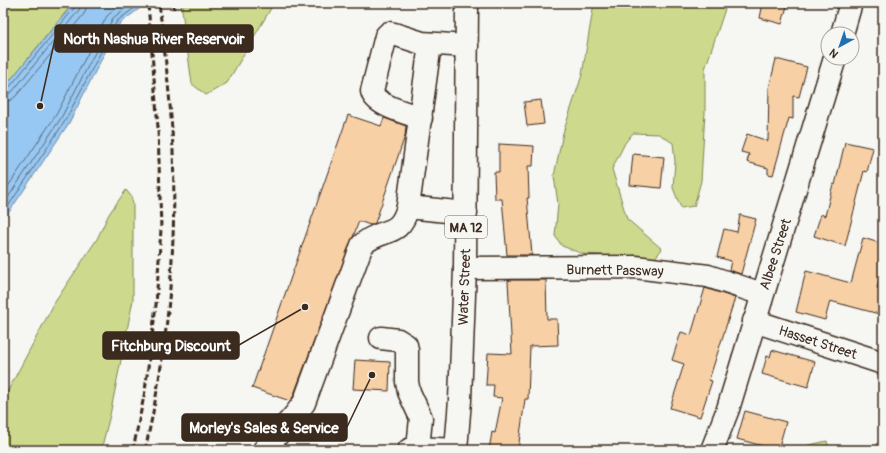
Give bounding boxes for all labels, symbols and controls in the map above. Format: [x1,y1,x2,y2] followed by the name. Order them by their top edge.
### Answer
[55,25,253,52] callout: North Nashua River Reservoir
[820,26,860,66] north arrow
[63,30,245,49] text: North Nashua River Reservoir
[826,46,841,61] text: N
[445,216,487,238] road number: MA 12
[756,216,795,292] street label: Albee Street
[455,248,474,326] street label: Water Street
[566,261,664,280] street label: Burnett Passway
[776,322,860,363] street label: Hasset Street
[103,332,239,359] callout: Fitchburg Discount
[111,337,232,356] text: Fitchburg Discount
[182,414,347,441] callout: Morley's Sales & Service
[189,419,339,438] text: Morley's Sales & Service

